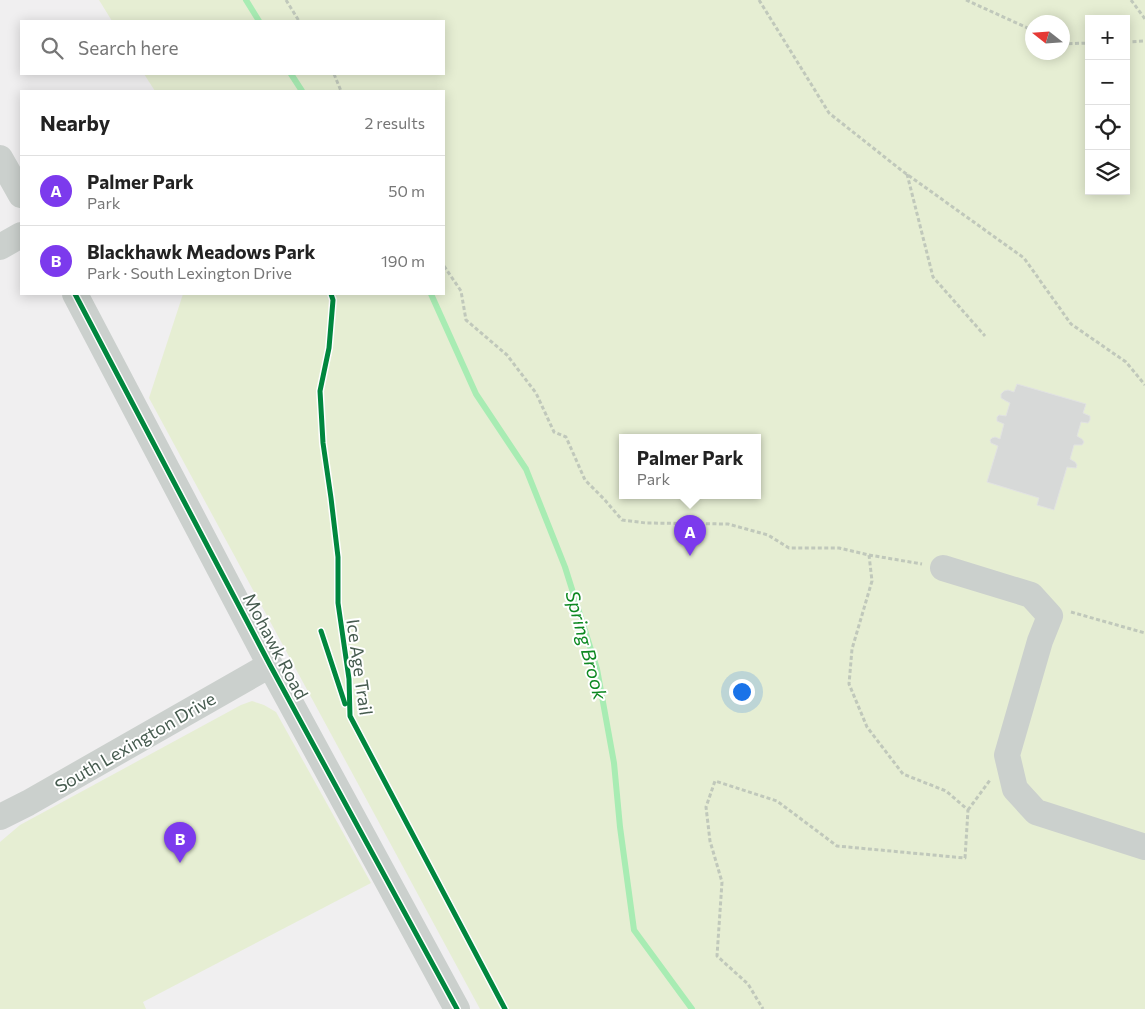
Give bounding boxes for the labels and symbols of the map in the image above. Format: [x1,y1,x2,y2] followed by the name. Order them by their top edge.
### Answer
[1025,15,1070,60] north arrow
[674,515,706,556] pin: A
[561,588,613,703] water label: Spring Brook
[239,589,313,703] street label: Mohawk Road
[342,617,378,717] street label: Ice Age Trail
[729,679,755,705] your location
[51,687,219,797] street label: South Lexington Drive
[164,822,196,863] pin: B

